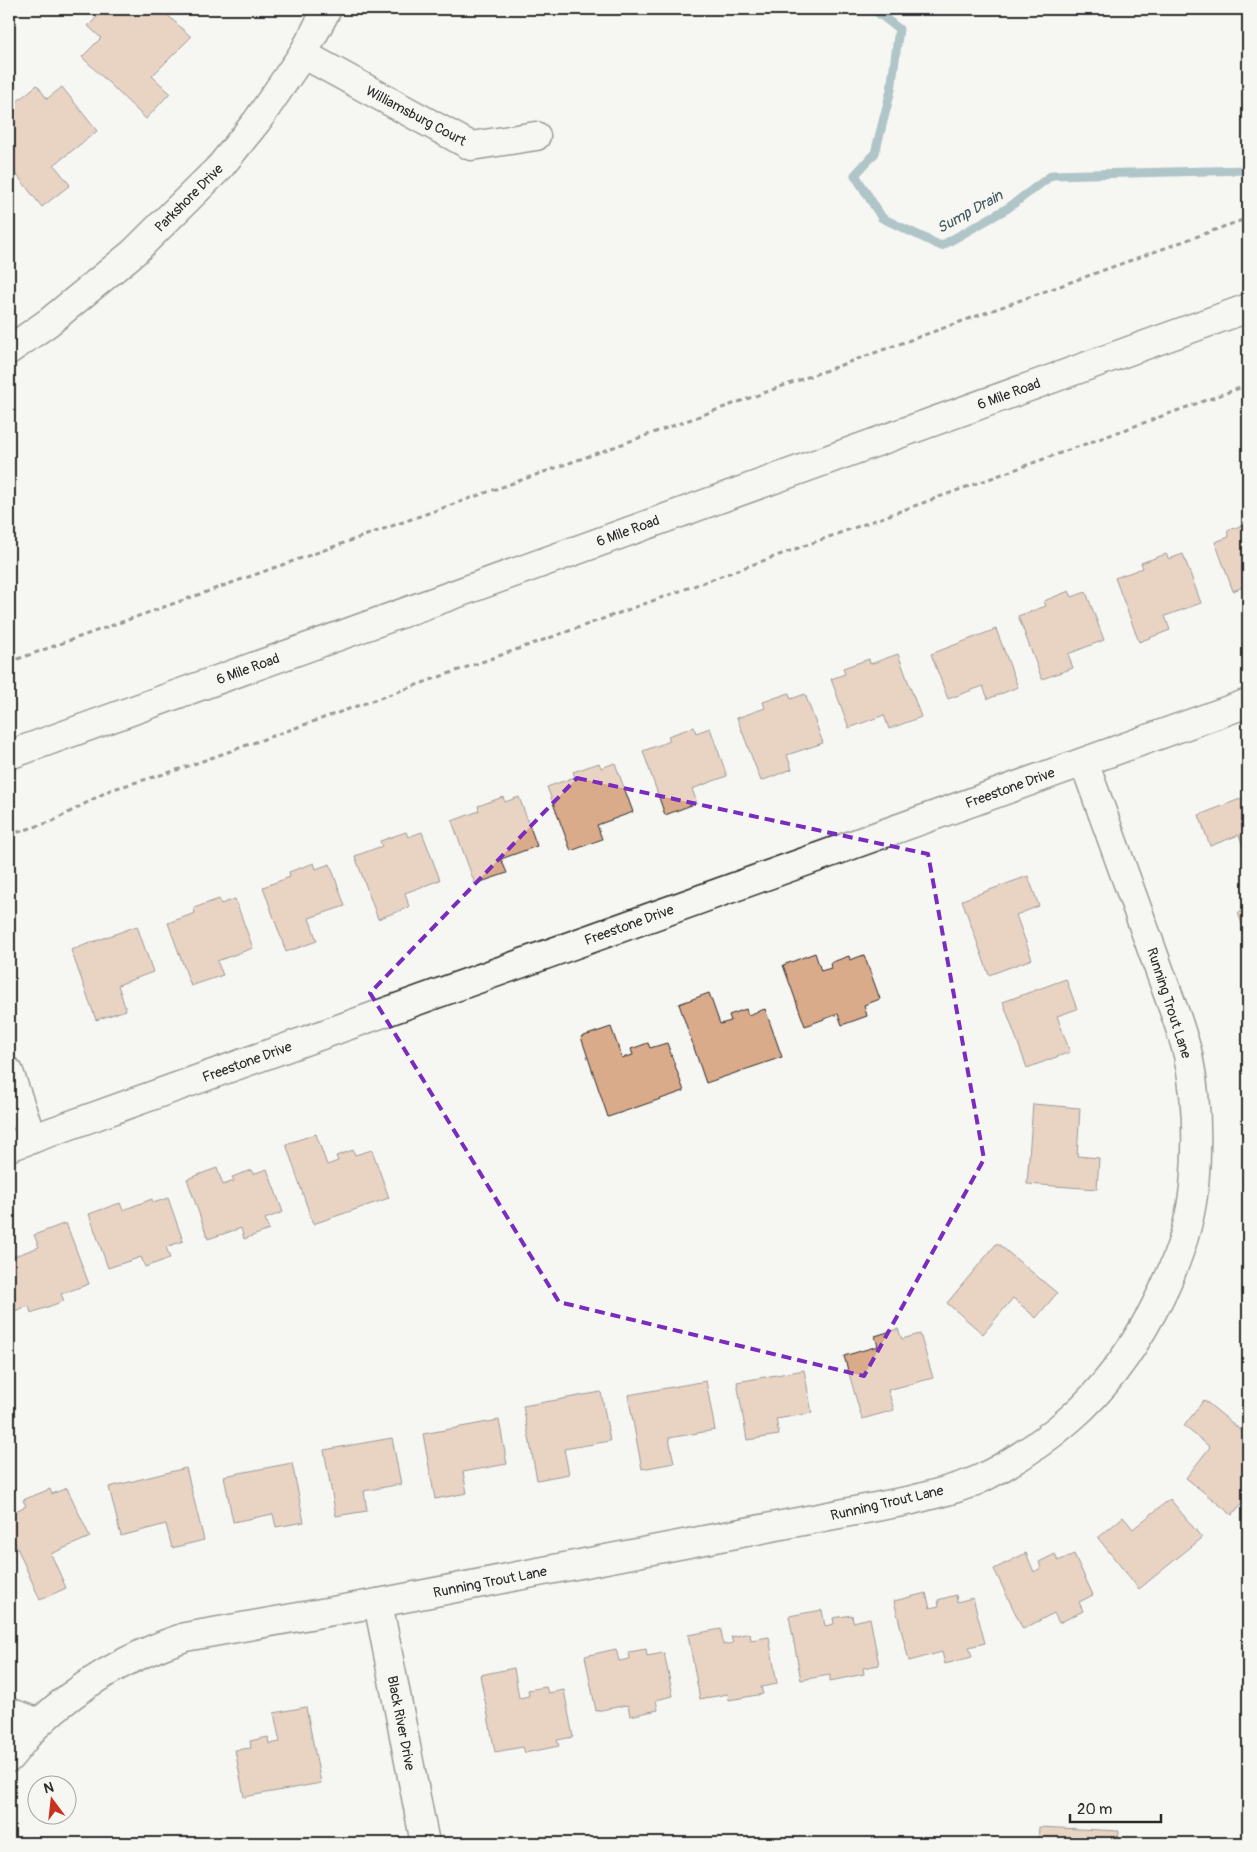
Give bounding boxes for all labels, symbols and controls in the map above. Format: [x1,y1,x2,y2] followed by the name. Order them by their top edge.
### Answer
[363,82,469,150] street label: Williamsburg Court
[151,160,227,236] street label: Parkshore Drive
[934,185,1008,238] water label: Sump Drain
[975,375,1043,413] street label: 6 Mile Road
[594,512,662,550] street label: 6 Mile Road
[214,650,282,688] street label: 6 Mile Road
[963,764,1057,812] street label: Freestone Drive
[582,901,676,949] street label: Freestone Drive
[1143,945,1195,1061] street label: Running Trout Lane
[200,1038,294,1086] street label: Freestone Drive
[829,1482,945,1524] street label: Running Trout Lane
[432,1563,548,1601] street label: Running Trout Lane
[384,1674,419,1772] street label: Black River Drive
[28,1774,78,1824] north arrow
[42,1778,56,1797] text: N
[1070,1792,1161,1824] scale bar
[1077,1800,1112,1819] text: 20 m

